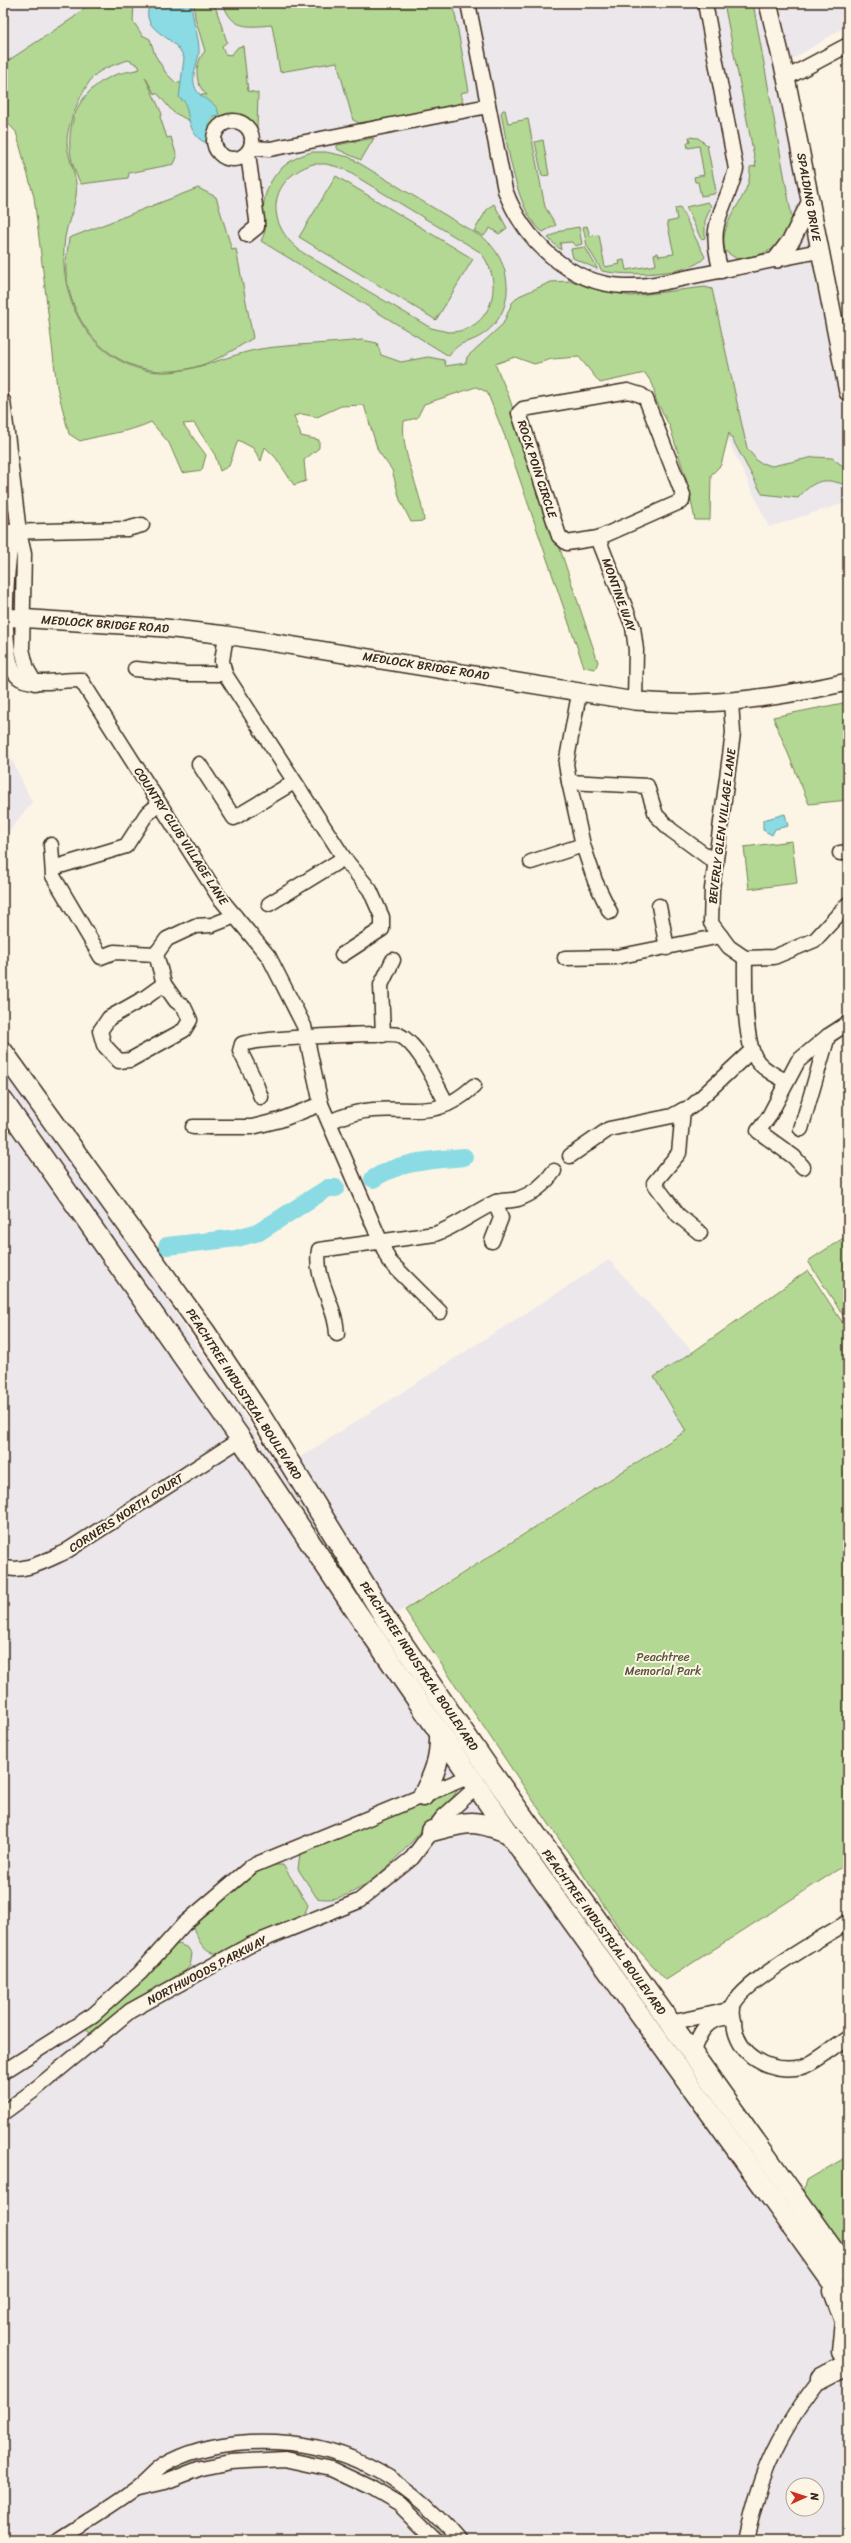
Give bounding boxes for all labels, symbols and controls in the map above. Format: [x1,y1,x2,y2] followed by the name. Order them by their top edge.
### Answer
[790,151,828,244] street label: SPALDING DRIVE
[511,417,564,522] street label: ROCK POIN CIRCLE
[595,555,643,636] street label: MONTINE WAY
[40,609,170,639] street label: MEDLOCK BRIDGE ROAD
[361,645,492,687] street label: MEDLOCK BRIDGE ROAD
[702,746,743,905] street label: BEVERLY GLEN VILLAGE LANE
[128,762,235,911] street label: COUNTRY CLUB VILLAGE LANE
[180,1304,308,1485] street label: PEACHTREE INDUSTRIAL BOULEVARD
[64,1467,189,1559] street label: CORNERS NORTH COURT
[354,1576,485,1756] street label: PEACHTREE INDUSTRIAL BOULEVARD
[625,1646,702,1682] park label: Peachtree Memorial Park
[536,1844,673,2021] street label: PEACHTREE INDUSTRIAL BOULEVARD
[143,1929,272,2011] street label: NORTHWOODS PARKWAY
[785,2477,825,2517] north arrow
[805,2491,824,2501] text: N

